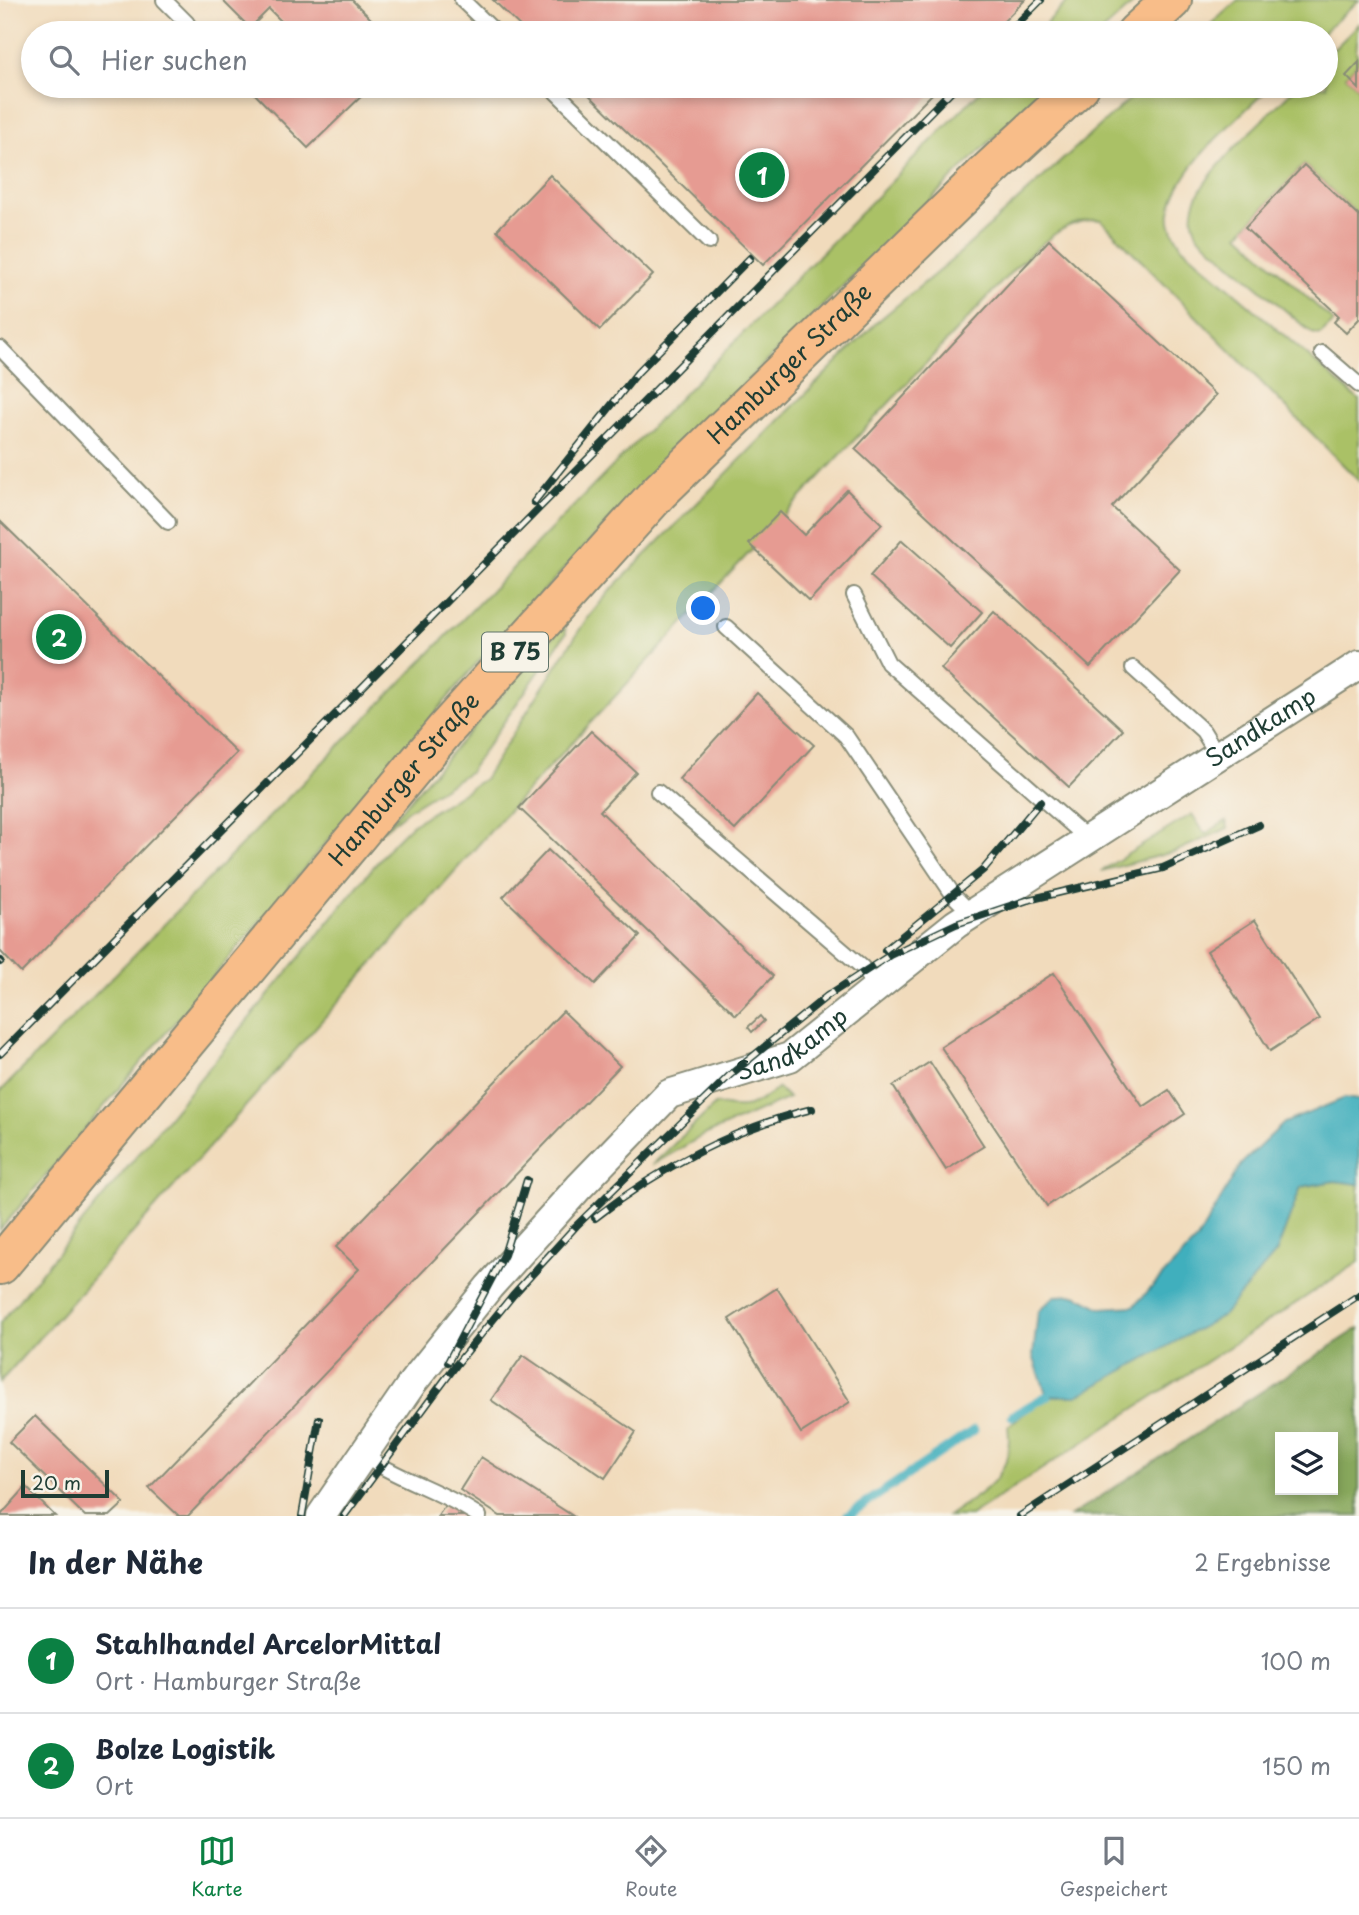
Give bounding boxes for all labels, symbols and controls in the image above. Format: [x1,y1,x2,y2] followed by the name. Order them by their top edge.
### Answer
[21,21,1338,98] search box
[101,40,248,79] text: Hier suchen
[45,41,83,79] icon: search
[739,149,785,201] pin: 1
[698,274,879,452] street label: Hamburger Straße
[686,591,720,625] your location
[36,611,82,663] pin: 2
[482,632,548,672] road number: B 75
[1197,677,1322,775] street label: Sandkamp
[319,683,487,873] street label: Hamburger Straße
[731,998,855,1089] street label: Sandkamp
[1275,1432,1338,1495] map controls
[1275,1432,1338,1495] button: layers
[21,1467,108,1499] scale bar
[32,1468,81,1496] text: 20 m
[28,1539,203,1584] text: In der Nähe
[1194,1544,1331,1579] text: 2 Ergebnisse
[95,1624,441,1663] text: Stahlhandel ArcelorMittal
[46,1643,57,1678] text: 1
[1261,1643,1331,1678] text: 100 m
[95,1663,361,1698] text: Ort · Hamburger Straße
[95,1729,275,1768] text: Bolze Logistik
[43,1748,59,1783] text: 2
[1262,1748,1331,1783] text: 150 m
[95,1768,133,1803] text: Ort
[191,1832,243,1902] tab: Karte
[625,1832,677,1902] tab: Route
[1060,1832,1168,1902] tab: Gespeichert

